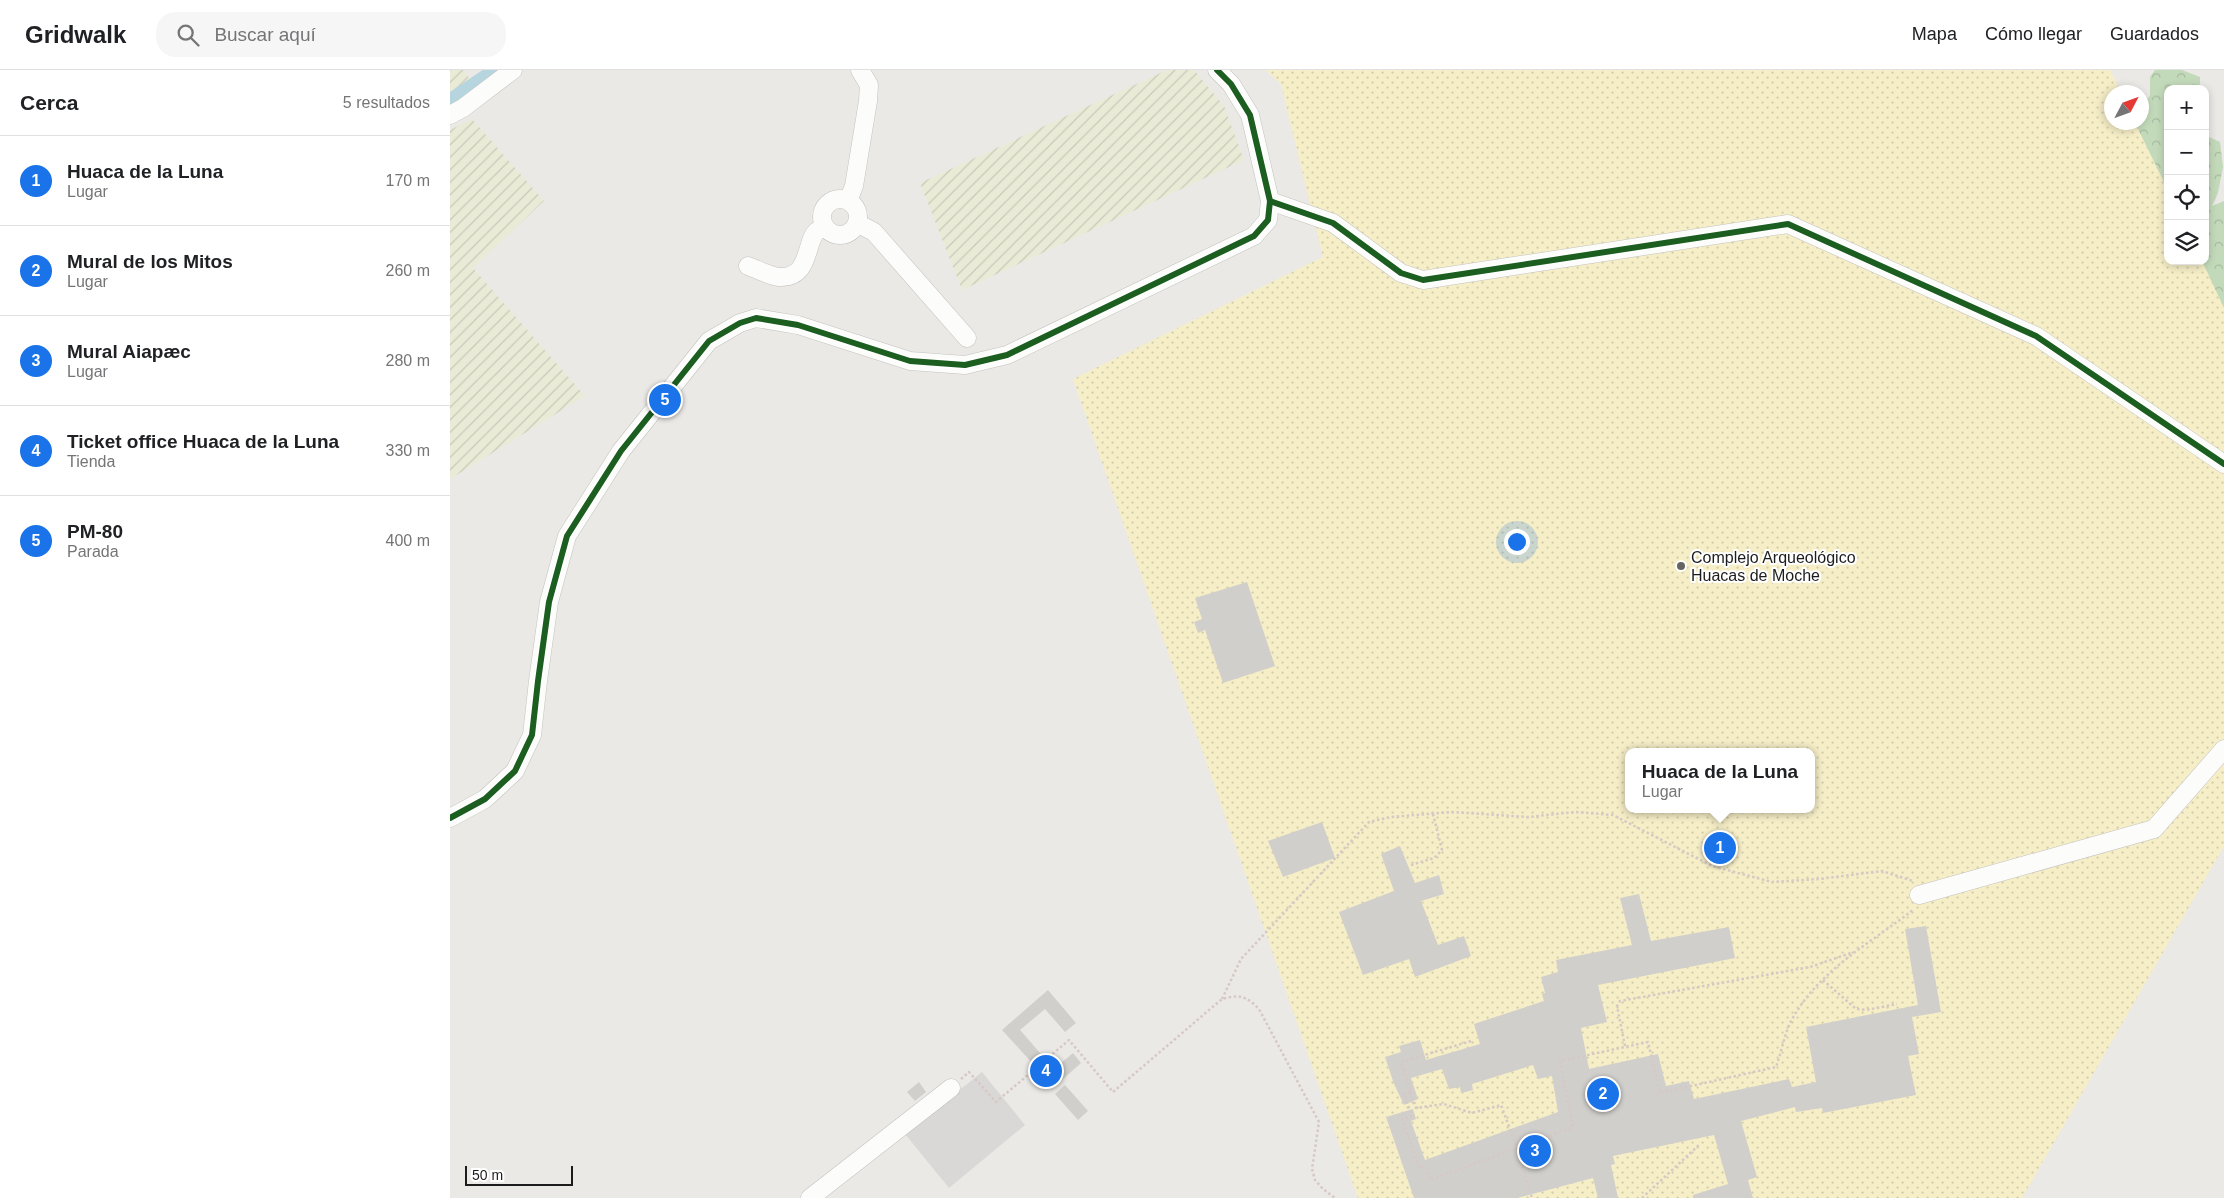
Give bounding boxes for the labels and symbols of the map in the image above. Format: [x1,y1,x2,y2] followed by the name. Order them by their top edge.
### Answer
[2104,85,2149,130] north arrow
[649,381,681,419] pin: 5
[1504,529,1530,555] your location
[1691,549,1856,584] place label: Complejo Arqueológico Huacas de Moche
[1675,560,1687,572] marker: Complejo Arqueológico Huacas de Moche
[1704,829,1736,867] pin: 1
[1030,1052,1062,1090] pin: 4
[1587,1075,1619,1113] pin: 2
[1519,1132,1551,1170] pin: 3
[465,1163,572,1186] scale bar

